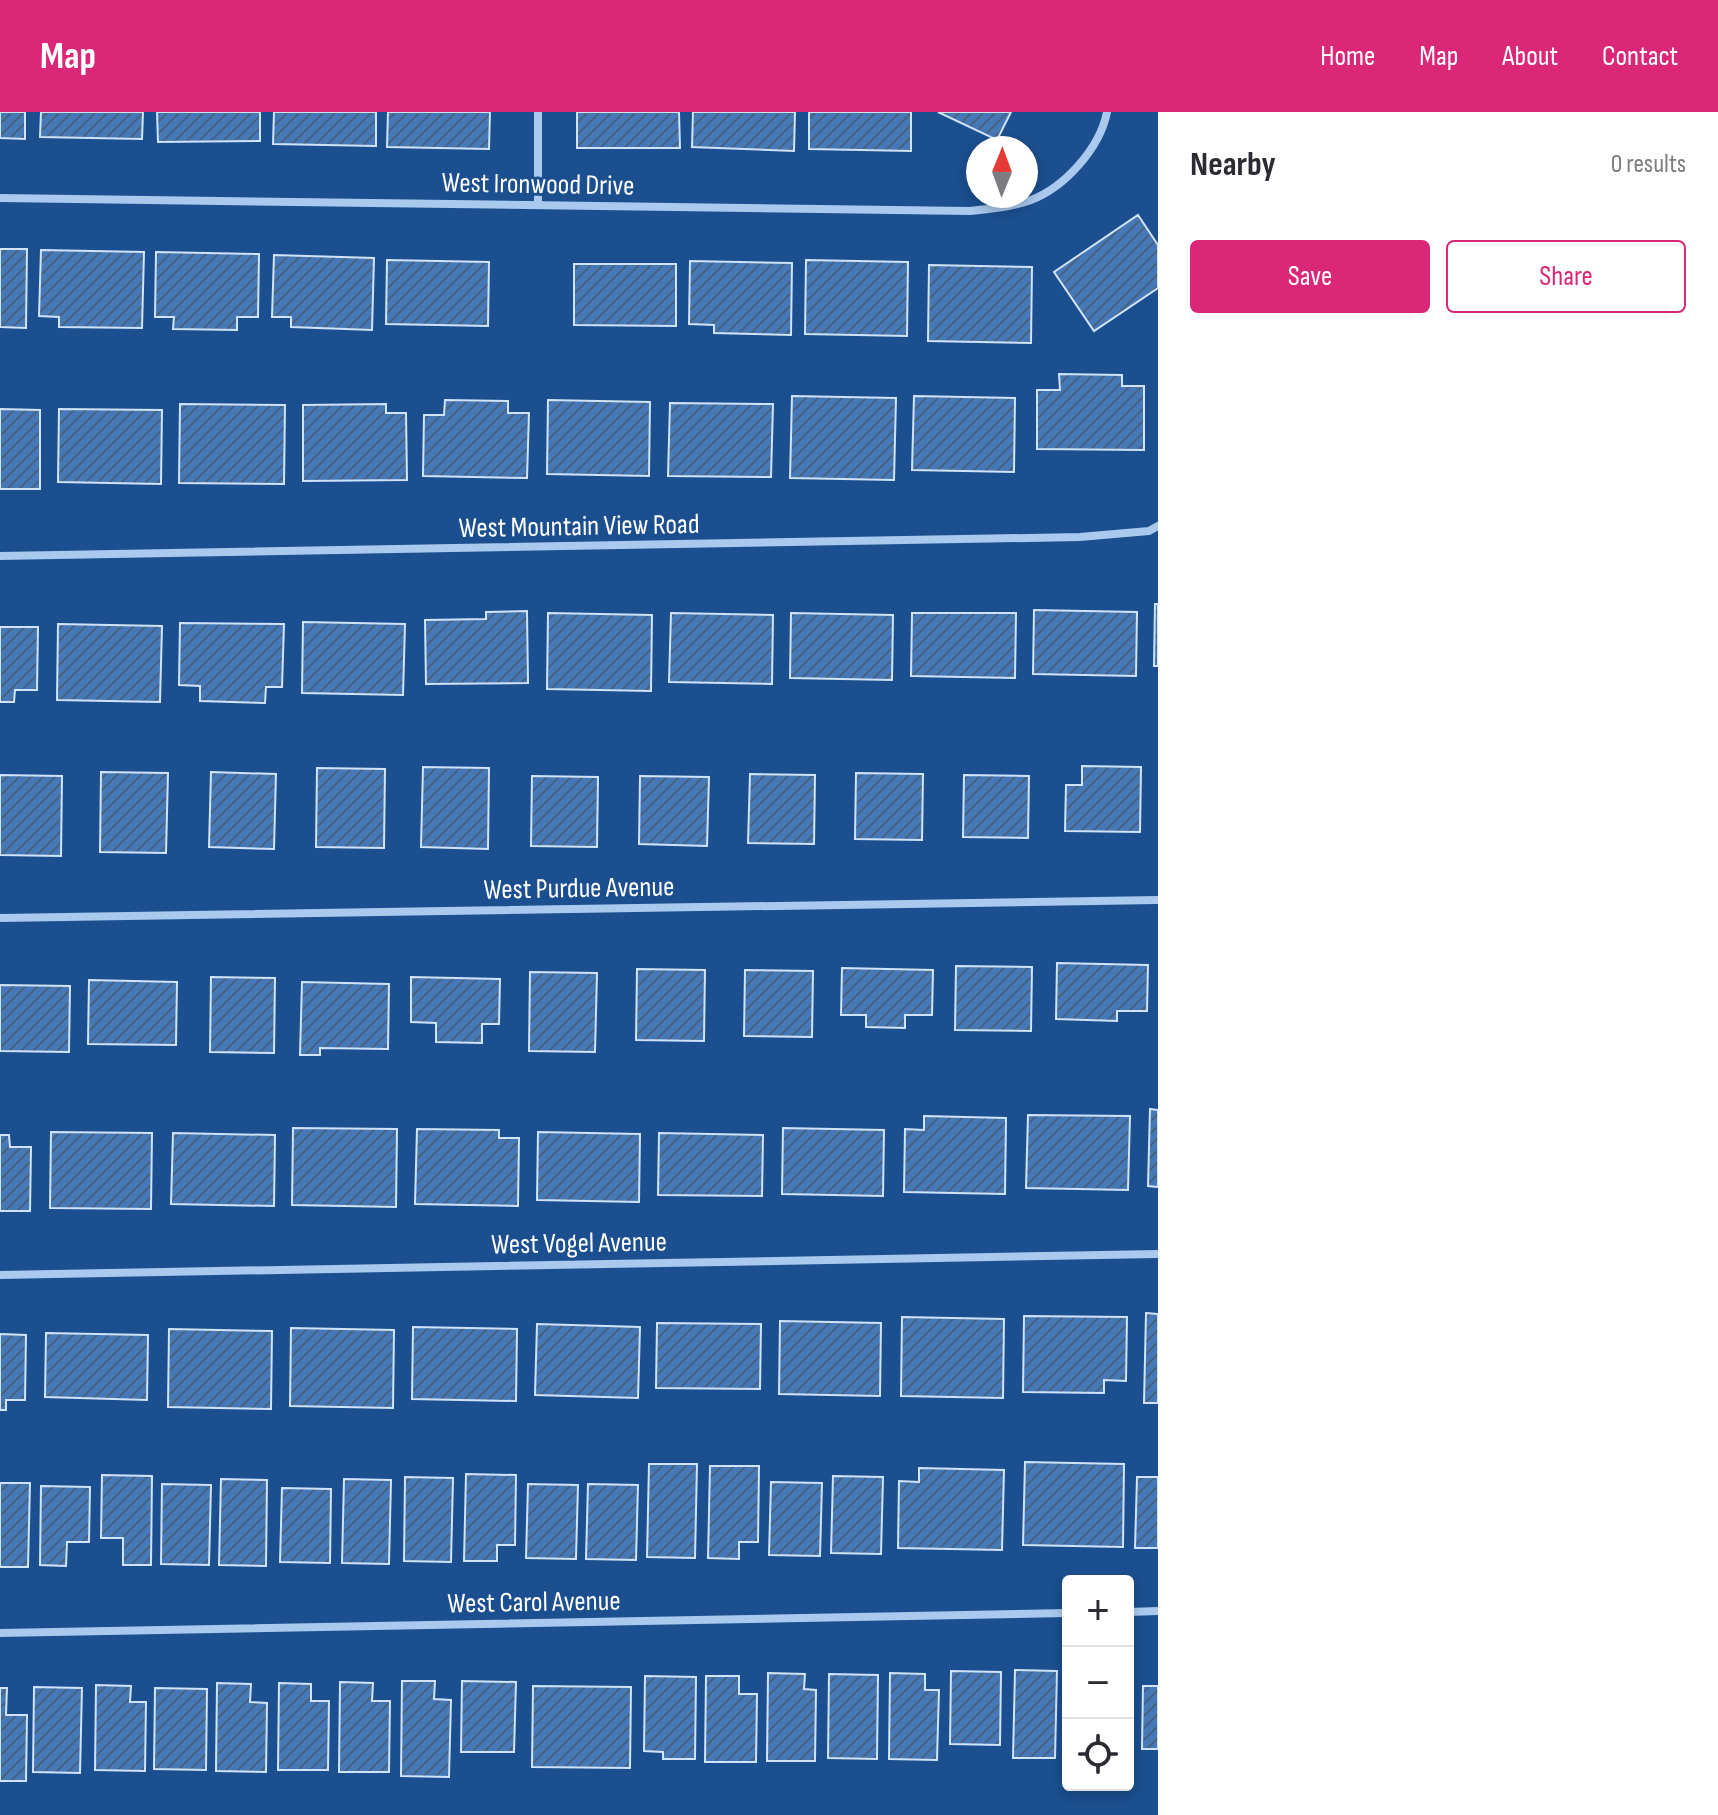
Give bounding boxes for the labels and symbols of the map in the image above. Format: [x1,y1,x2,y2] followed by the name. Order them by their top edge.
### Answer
[966,136,1038,208] north arrow
[441,166,635,203] street label: West Ironwood Drive
[458,508,700,545] street label: West Mountain View Road
[483,870,675,907] street label: West Purdue Avenue
[491,1225,667,1262] street label: West Vogel Avenue
[447,1584,621,1621] street label: West Carol Avenue

